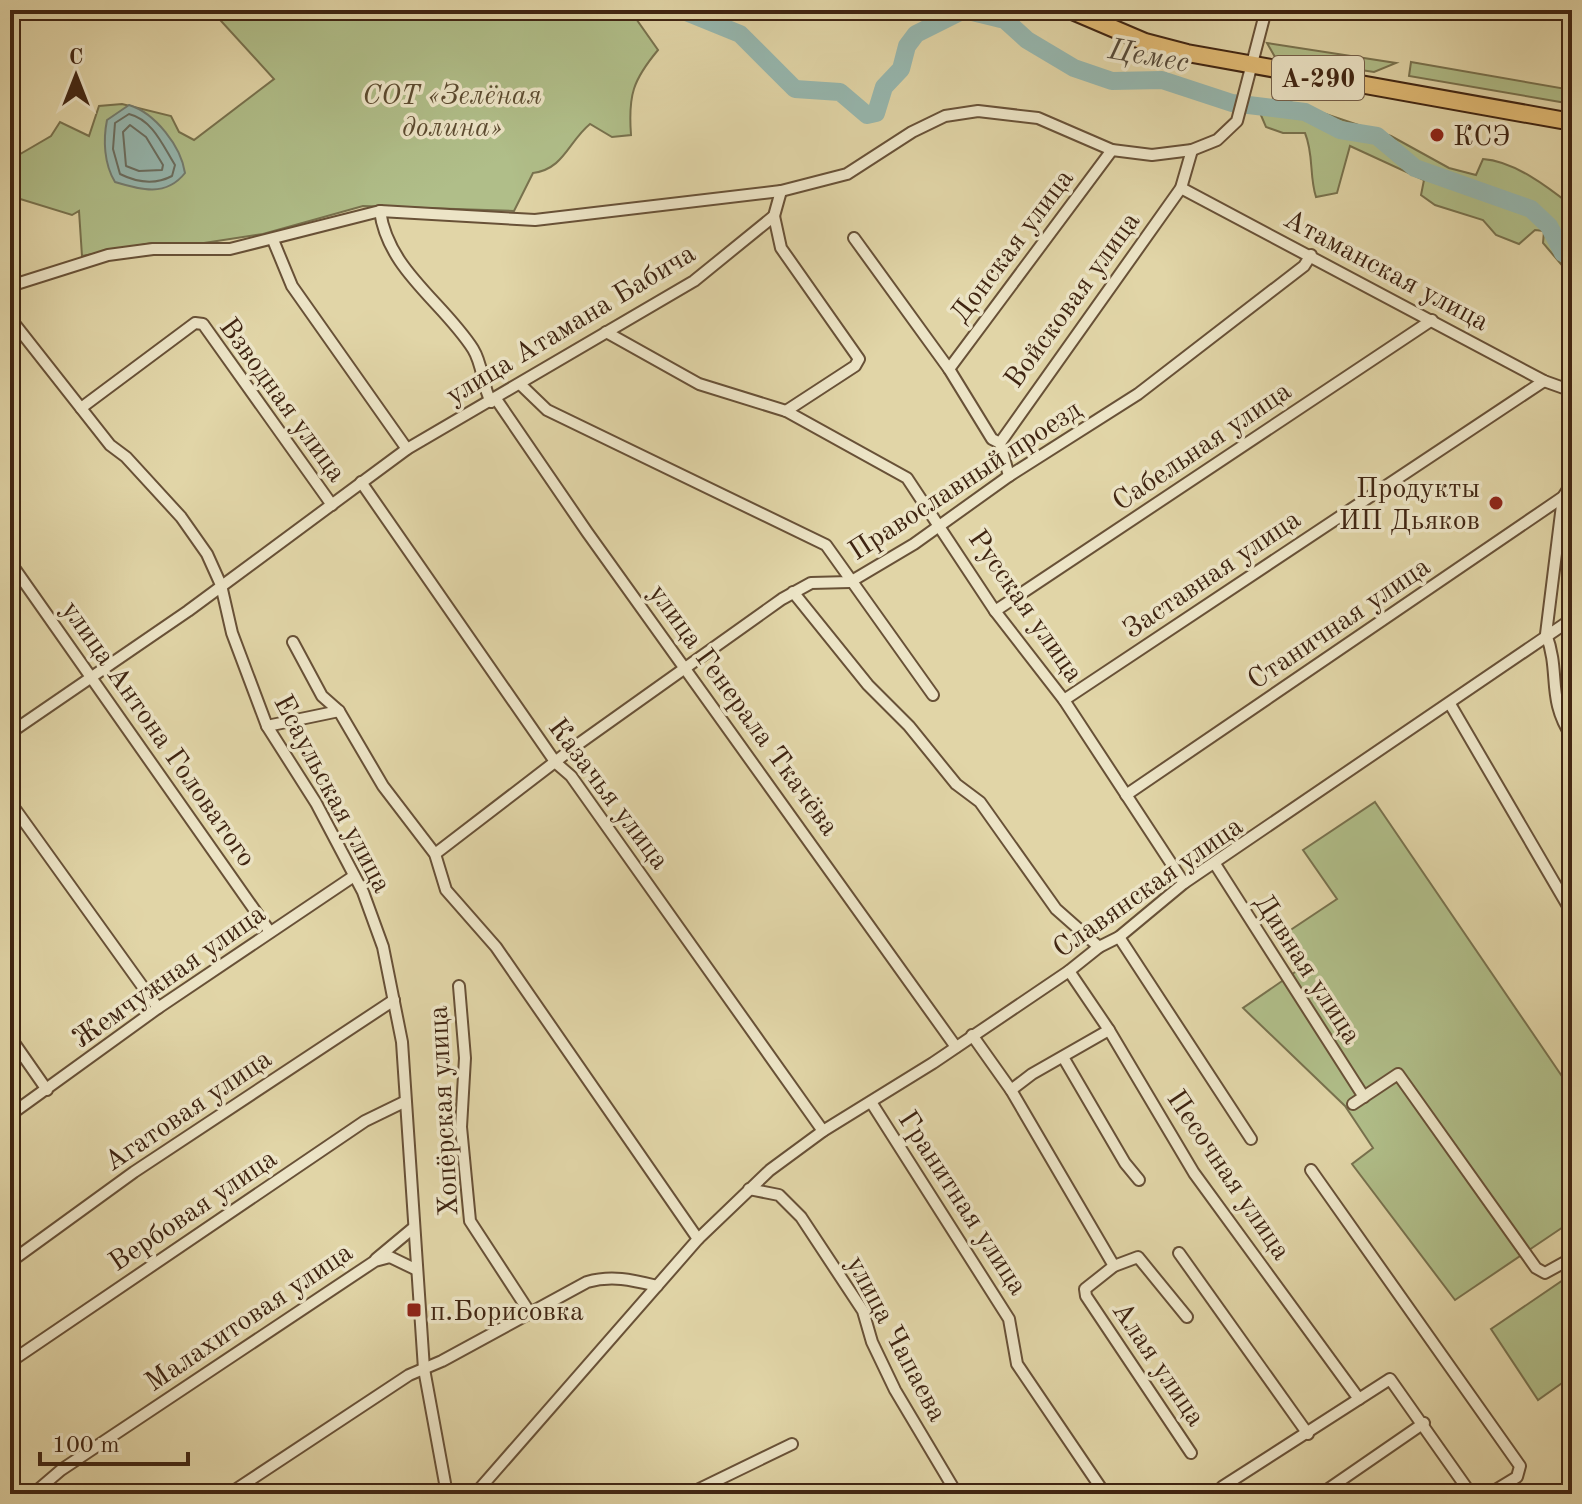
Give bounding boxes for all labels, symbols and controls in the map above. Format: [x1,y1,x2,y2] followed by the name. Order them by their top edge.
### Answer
[1105,35,1191,79] water label: Цемес
[36,36,116,116] north arrow
[69,47,83,69] text: С
[1272,56,1364,100] road number: А-290
[362,82,542,143] park label: СОТ «Зелёная долина»
[1453,124,1510,152] place label: КСЭ
[1428,126,1446,144] marker: КСЭ
[947,165,1080,329] street label: Донская улица
[1278,206,1493,338] street label: Атаманская улица
[1000,208,1146,394] street label: Войсковая улица
[442,240,701,411] street label: улица Атамана Бабича
[213,314,350,488] street label: Взводная улица
[1109,378,1297,517] street label: Сабельная улица
[845,396,1087,567] street label: Православный проезд
[1339,476,1480,536] place label: Продукты ИП Дьяков
[1487,494,1505,512] marker: Продукты ИП Дьяков
[1119,506,1307,645] street label: Заставная улица
[962,525,1087,688] street label: Русская улица
[1243,553,1436,696] street label: Станичная улица
[642,580,843,842] street label: улица Генерала Ткачёва
[55,597,260,873] street label: улица Антона Головатого
[267,691,395,898] street label: Есаульская улица
[542,714,673,876] street label: Казачья улица
[1049,813,1249,964] street label: Славянская улица
[1248,890,1365,1050] street label: Дивная улица
[68,900,271,1054] street label: Жемчужная улица
[425,1005,464,1217] street label: Хопёрская улица
[100,1045,277,1178] street label: Агатовая улица
[1160,1086,1295,1266] street label: Песочная улица
[892,1107,1031,1301] street label: Гранитная улица
[105,1145,283,1278] street label: Вербовая улица
[141,1239,358,1398] street label: Малахитовая улица
[840,1252,951,1427] street label: улица Чапаева
[1106,1297,1209,1432] street label: Алая улица
[430,1299,584,1327] place label: п.Борисовка
[405,1301,423,1319] marker: п.Борисовка
[40,1416,188,1466] scale bar
[52,1434,120,1458] text: 100 m

